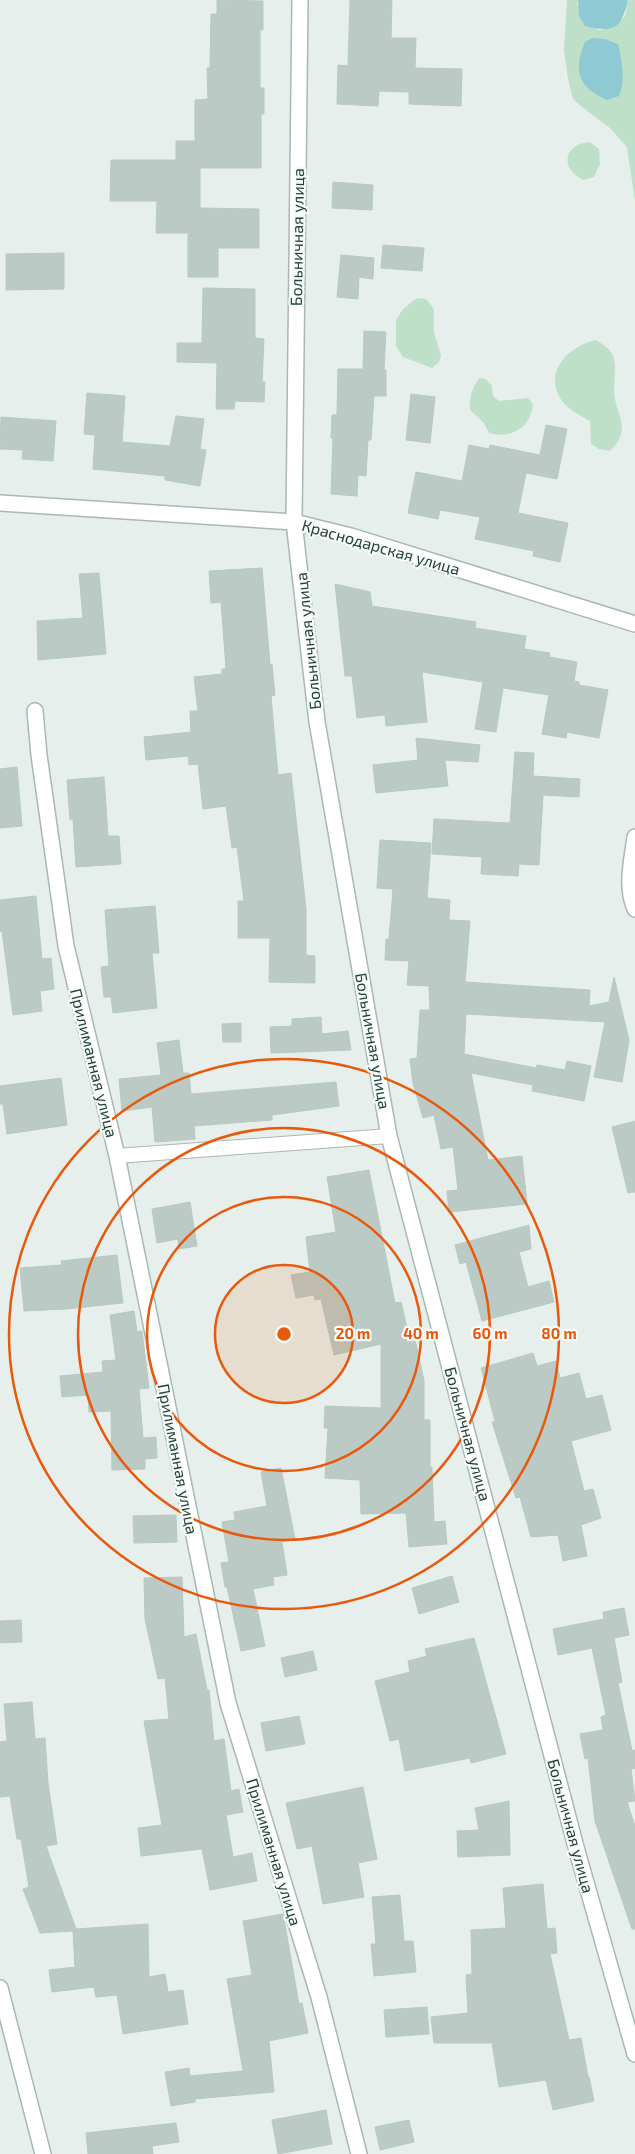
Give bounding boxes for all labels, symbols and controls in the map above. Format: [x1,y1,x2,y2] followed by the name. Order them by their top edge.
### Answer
[286,168,308,306] street label: Больничная улица
[300,515,462,579] street label: Краснодарская улица
[291,571,325,711] street label: Больничная улица
[351,971,395,1111] street label: Больничная улица
[66,986,122,1140] street label: Прилиманная улица
[336,1324,370,1342] text: 20 m
[403,1324,439,1342] text: 40 m
[473,1324,507,1342] text: 60 m
[541,1324,577,1342] text: 80 m
[275,1325,293,1343] centre of rings
[440,1365,496,1503] street label: Больничная улица
[154,1382,202,1536] street label: Прилиманная улица
[543,1757,599,1895] street label: Больничная улица
[242,1776,306,1928] street label: Прилиманная улица

